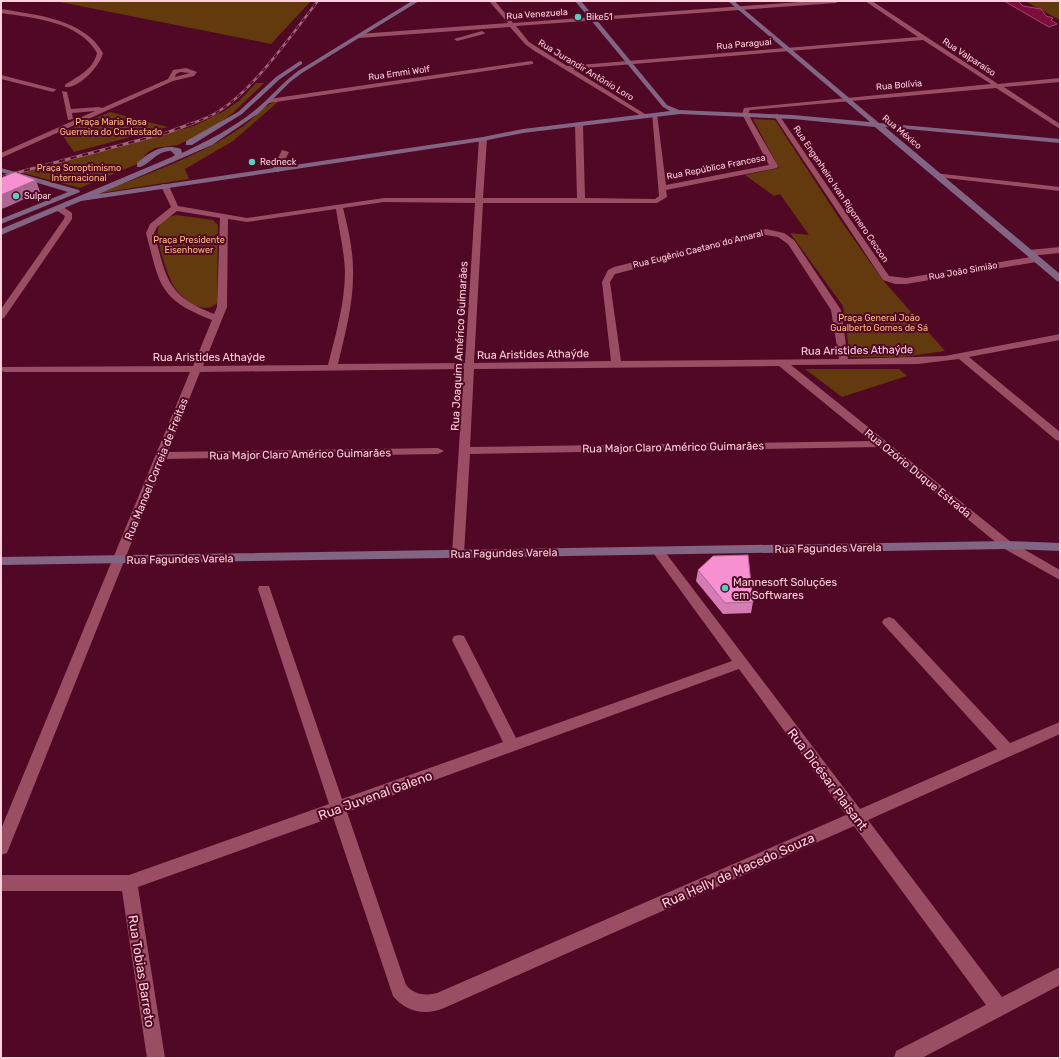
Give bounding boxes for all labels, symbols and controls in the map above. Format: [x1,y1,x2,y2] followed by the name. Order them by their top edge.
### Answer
[506,7,568,21] street label: Rua Venezuela
[573,12,583,22] marker: Bike51
[586,12,613,22] place label: Bike51
[941,36,997,78] street label: Rua Valparaíso
[536,37,636,103] street label: Rua Jurandir Antônio Loro
[716,37,772,51] street label: Rua Paraguai
[368,64,431,82] street label: Rua Emmi Wolf
[876,78,922,92] street label: Rua Bolívia
[880,113,924,151] street label: Rua México
[60,117,162,137] park label: Praça Maria Rosa Guerreira do Contestado
[791,124,891,264] street label: Rua Engenheiro Ivan Rigomero Ceccon
[666,153,766,181] street label: Rua República Francesa
[247,157,257,167] marker: Redneck
[260,157,297,167] place label: Redneck
[37,163,121,183] park label: Praça Soroptimismo Internacional
[11,191,21,201] marker: Sulpar
[24,191,52,201] place label: Sulpar
[632,228,764,270] street label: Rua Eugênio Caetano do Amaral
[153,235,225,255] park label: Praça Presidente Eisenhower
[928,260,998,282] street label: Rua João Simião
[449,261,470,431] street label: Rua Joaquim Américo Guimarães
[830,313,928,333] park label: Praça General João Gualberto Gomes de Sá
[801,343,913,358] street label: Rua Aristides Athaýde
[477,347,589,362] street label: Rua Aristides Athaýde
[153,351,265,364] street label: Rua Aristides Athaýde
[122,396,191,542] street label: Rua Manoel Correia de Freitas
[862,426,974,520] street label: Rua Ozório Duque Estrada
[582,439,764,456] street label: Rua Major Claro Américo Guimarães
[209,446,391,463] street label: Rua Major Claro Américo Guimarães
[774,541,882,556] street label: Rua Fagundes Varela
[450,546,558,561] street label: Rua Fagundes Varela
[126,552,234,567] street label: Rua Fagundes Varela
[733,576,837,602] place label: Mannesoft Soluções em Softwares
[720,583,730,593] marker: Mannesoft Soluções em Softwares
[784,726,871,833] street label: Rua Dicésar Plaisant
[316,768,434,823] street label: Rua Juvenal Galeno
[660,830,817,911] street label: Rua Helly de Macedo Souza
[125,914,158,1028] street label: Rua Tobias Barreto

